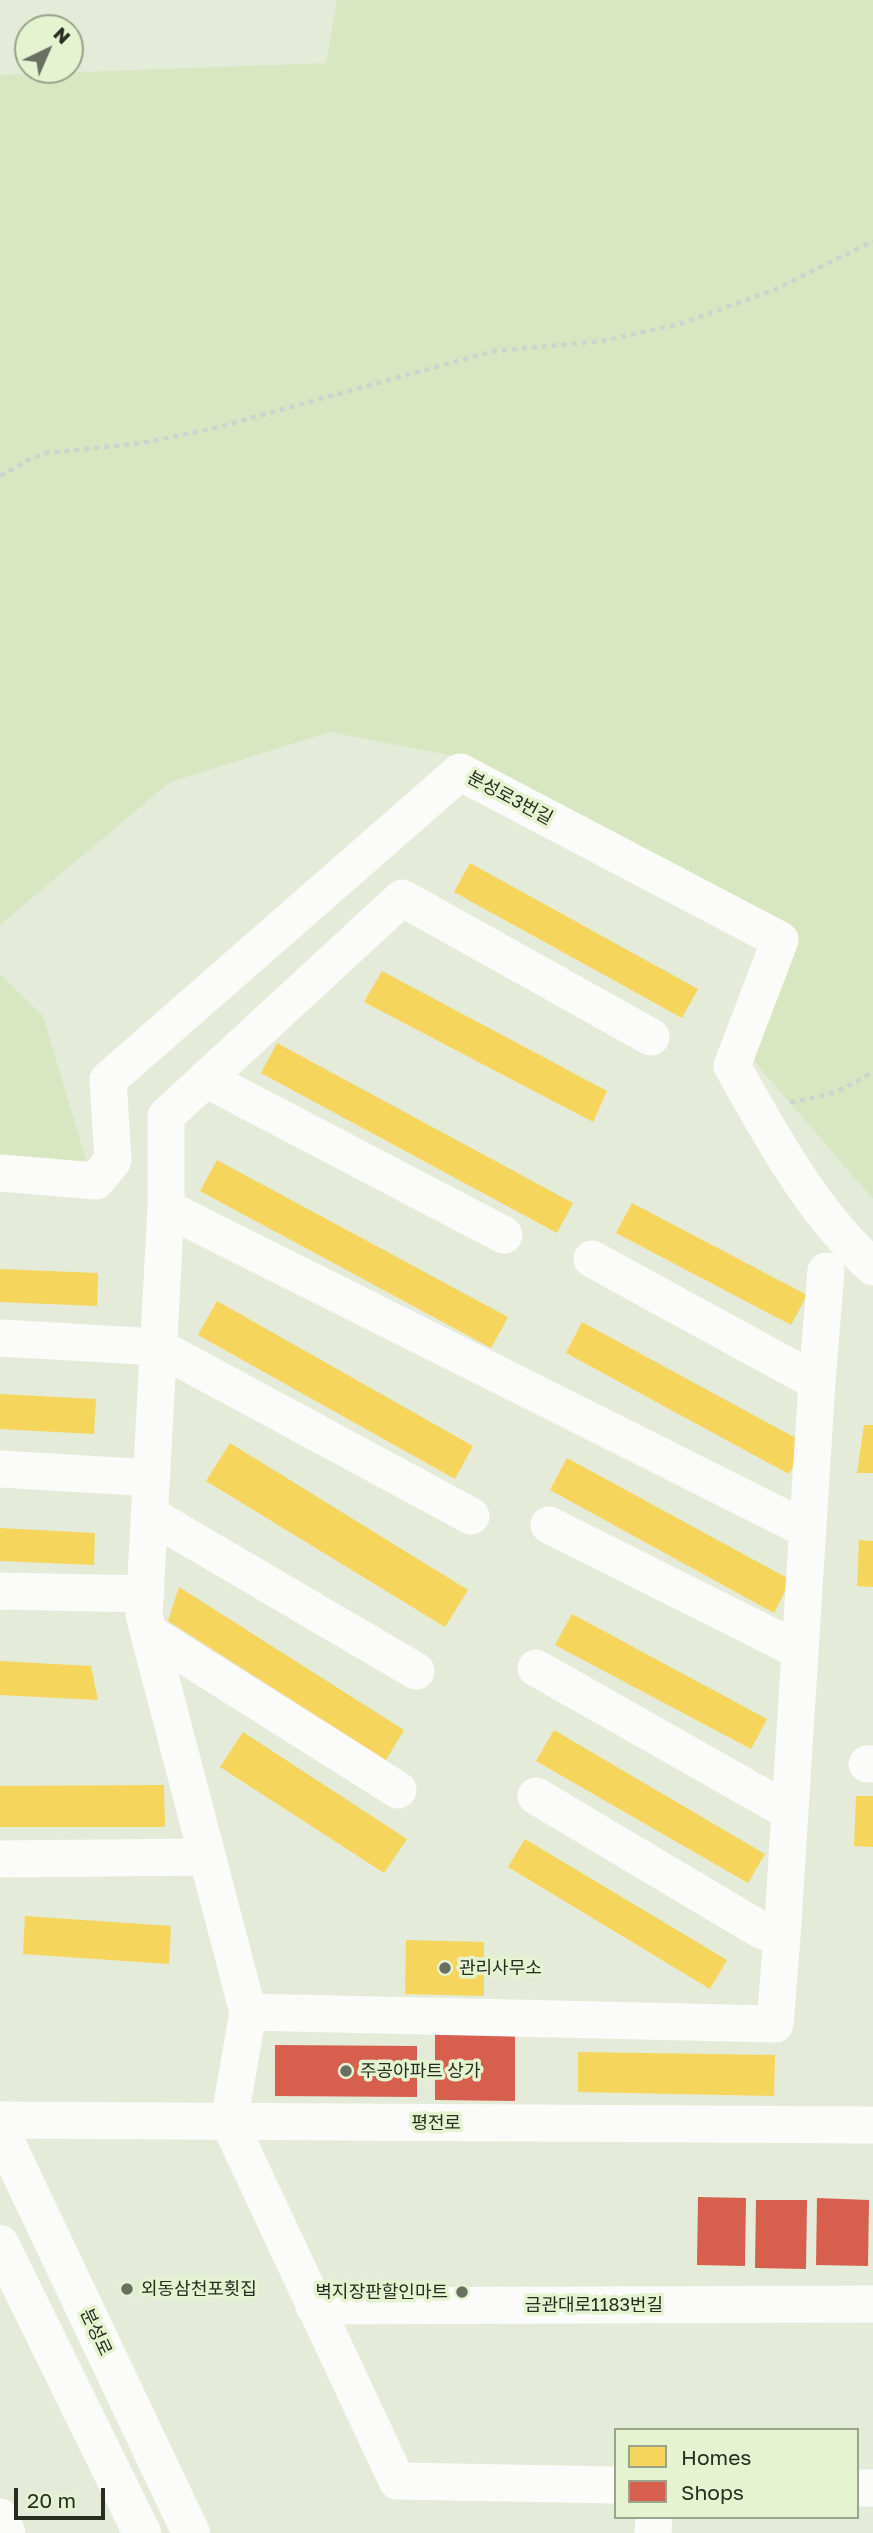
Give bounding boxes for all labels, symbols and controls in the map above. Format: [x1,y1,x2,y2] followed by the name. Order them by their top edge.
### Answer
[14,14,84,84] north arrow
[49,22,76,48] text: N
[464,767,556,829] street label: 분성로3번길
[459,1957,542,1979] place label: 관리사무소
[437,1960,453,1976] marker: 관리사무소
[360,2060,480,2082] place label: 주공아파트 상가
[338,2063,354,2079] marker: 주공아파트 상가
[411,2112,461,2134] street label: 평전로
[141,2278,257,2300] place label: 외동삼천포횟집
[119,2281,135,2297] marker: 외동삼천포횟집
[316,2281,448,2303] place label: 벽지장판할인마트
[454,2284,470,2300] marker: 벽지장판할인마트
[525,2294,663,2316] street label: 금관대로1183번길
[76,2305,116,2359] street label: 분성로
[614,2428,859,2519] legend
[681,2444,751,2470] text: Homes
[18,2474,108,2518] scale bar
[681,2479,744,2505] text: Shops
[27,2487,76,2513] text: 20 m

